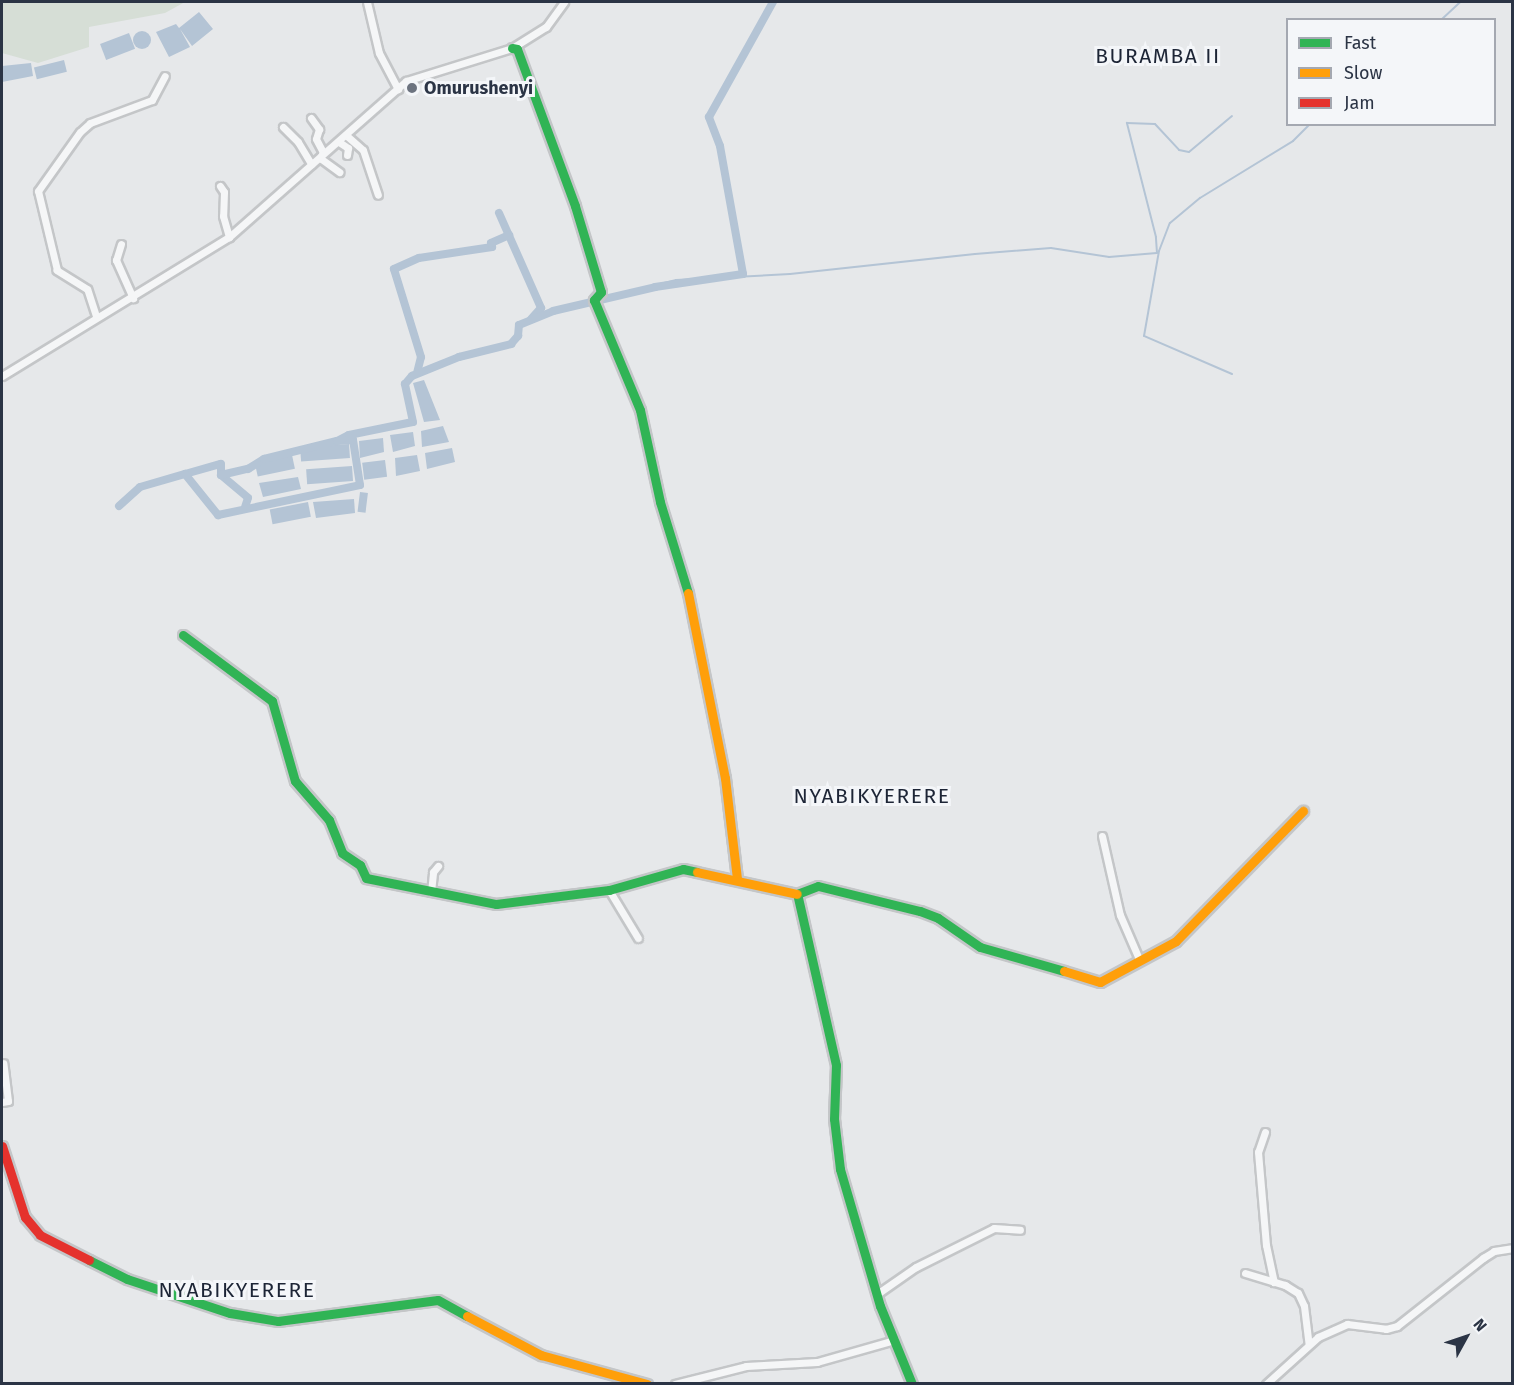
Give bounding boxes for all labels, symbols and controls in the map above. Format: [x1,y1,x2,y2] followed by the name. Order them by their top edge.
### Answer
[1286,18,1496,126] legend
[1344,32,1376,54] text: Fast
[1095,43,1221,69] district label: BURAMBA II
[1344,62,1382,84] text: Slow
[424,77,533,99] place label: Omurushenyi
[405,81,419,95] marker: Omurushenyi
[1344,92,1375,114] text: Jam
[794,783,950,809] district label: NYABIKYERERE
[159,1277,315,1303] district label: NYABIKYERERE
[1436,1307,1496,1367] north arrow
[1469,1315,1491,1335] text: N

